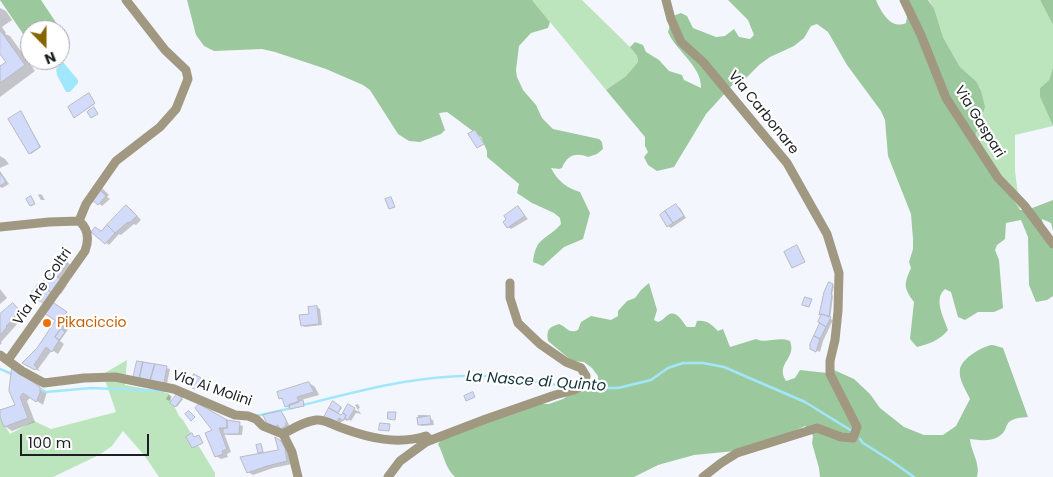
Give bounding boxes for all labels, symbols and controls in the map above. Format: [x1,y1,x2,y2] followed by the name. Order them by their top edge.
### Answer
[20,20,70,70] north arrow
[42,47,59,69] text: N
[724,68,802,158] street label: Via Carbonare
[950,83,1008,161] street label: Via Gaspari
[10,245,76,329] street label: Via Are Coltri
[57,315,127,331] place label: Pikaciccio
[41,317,53,329] marker: Pikaciccio
[170,368,254,410] street label: Via Ai Molini
[465,368,607,396] water label: La Nasce di Quinto
[22,424,151,456] scale bar
[28,432,71,453] text: 100 m

